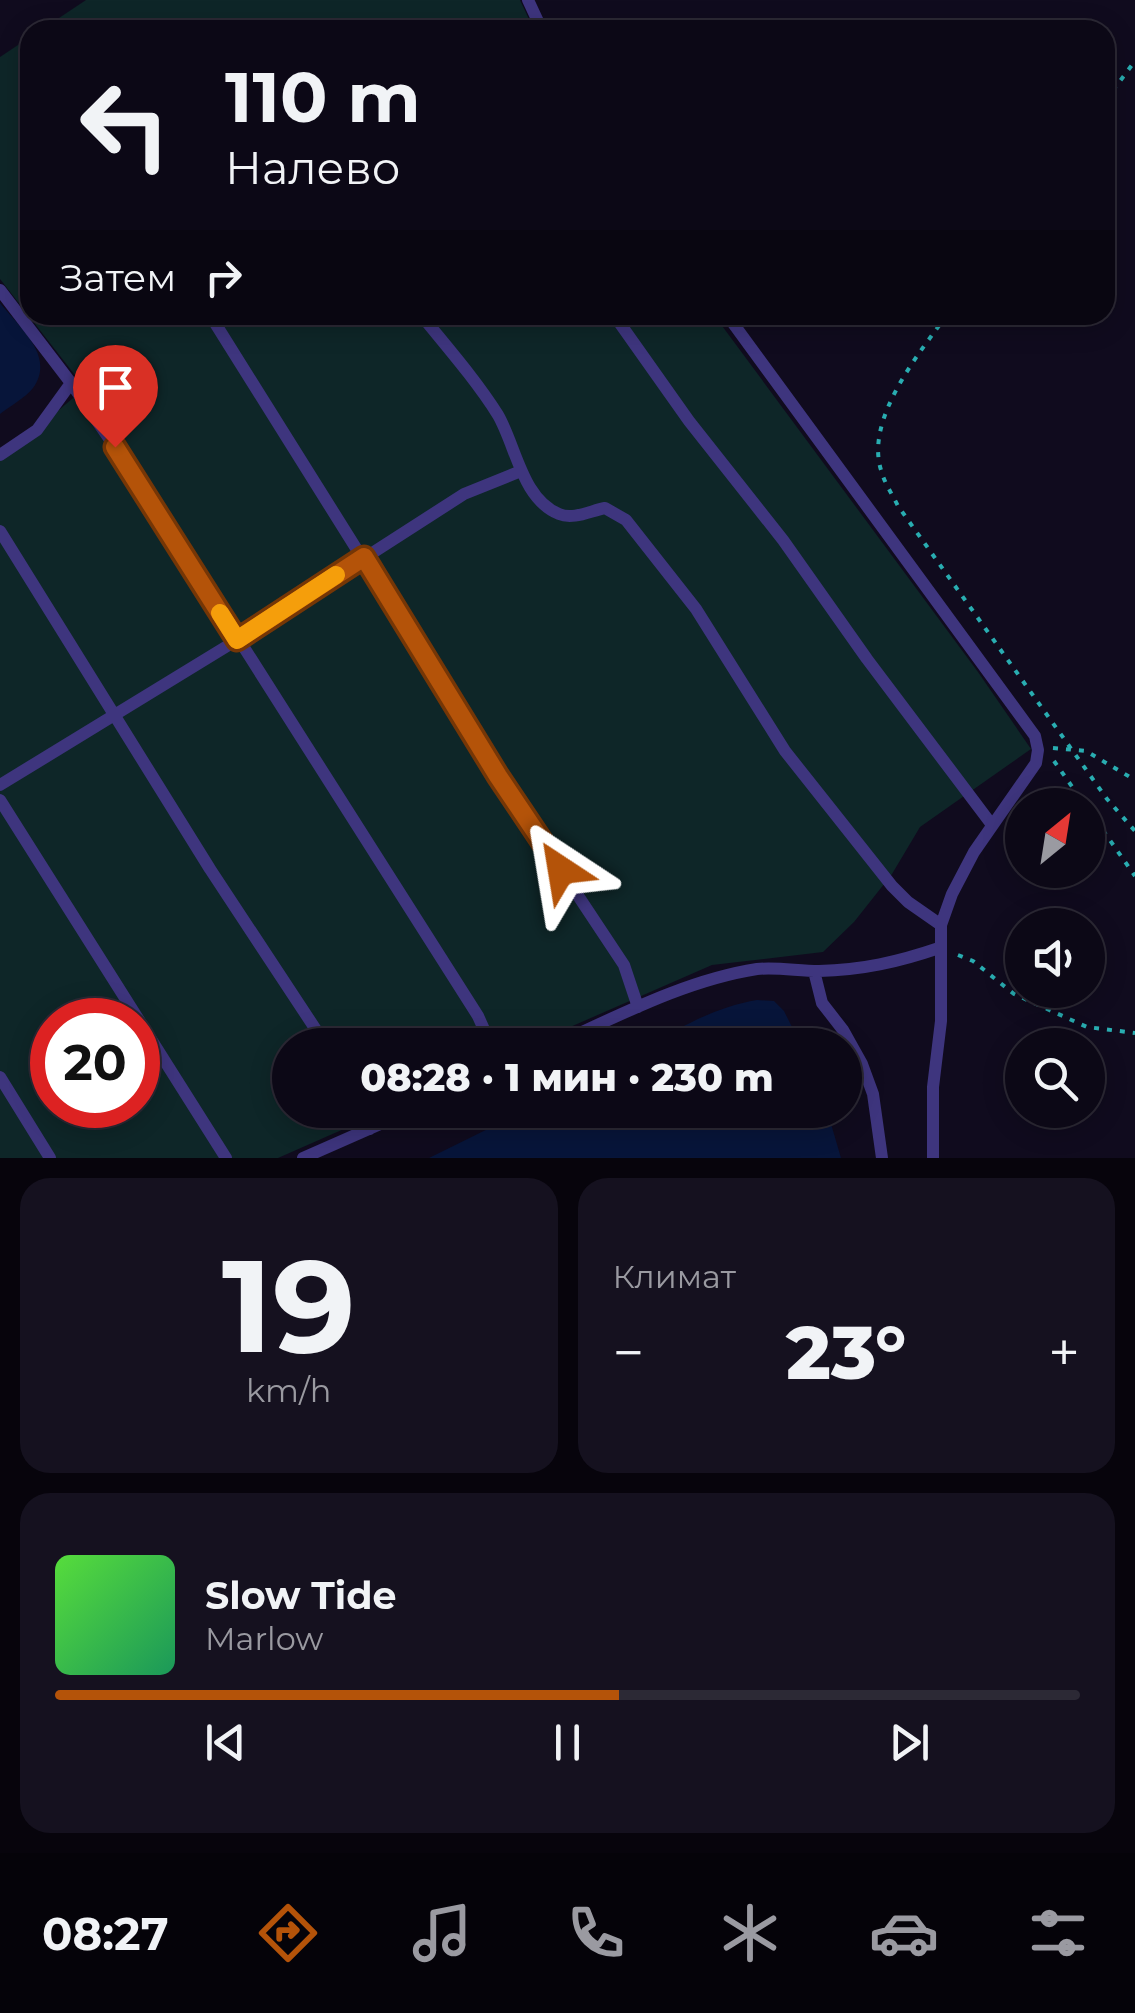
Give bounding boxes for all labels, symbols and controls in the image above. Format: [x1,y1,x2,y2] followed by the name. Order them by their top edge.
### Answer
[225,54,421,140] text: 110 m
[60,60,190,190] icon: left
[225,140,400,195] text: Налево
[196,250,251,305] icon: right
[60,254,176,301] text: Затем
[73,345,158,448] pin
[88,360,143,415] icon: arrive
[1005,788,1105,888] north arrow
[1005,788,1105,1128] map controls
[509,818,613,922] position arrow
[1005,908,1105,1008] button: sound
[30,998,160,1128] speed limit sign: 20
[1005,1028,1105,1128] button: search
[360,1054,774,1101] text: 08:28 · 1 мин · 230 m
[222,1226,356,1385] text: 19
[613,1257,736,1296] text: Климат
[786,1306,906,1398] text: 23°
[613,1319,644,1386] text: −
[1048,1319,1080,1386] text: +
[246,1371,331,1410] text: km/h
[205,1572,397,1619] text: Slow Tide
[205,1619,323,1658] text: Marlow
[198,1715,253,1770] icon: previous
[540,1715,595,1770] icon: pause
[882,1715,937,1770] icon: next
[253,1898,323,1968] icon: directions
[407,1898,477,1968] icon: music
[561,1898,631,1968] icon: phone
[715,1898,785,1968] icon: climate
[869,1898,939,1968] icon: car
[1023,1898,1093,1968] icon: filters
[42,1906,169,1961] text: 08:27

